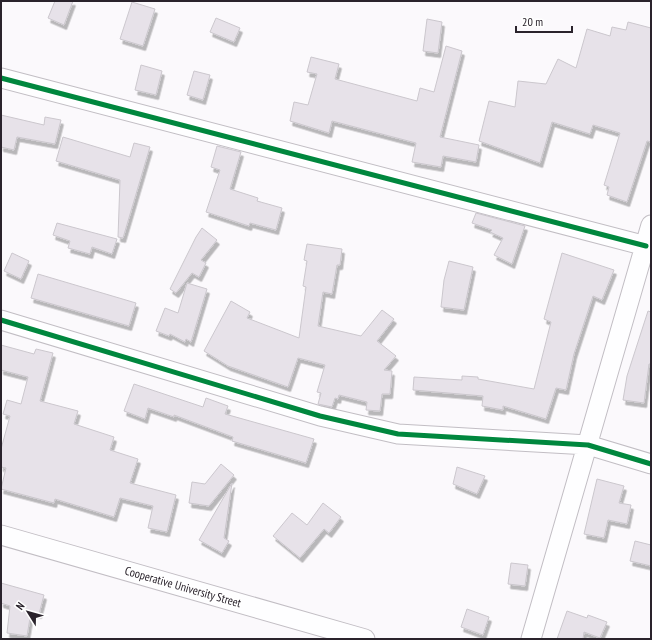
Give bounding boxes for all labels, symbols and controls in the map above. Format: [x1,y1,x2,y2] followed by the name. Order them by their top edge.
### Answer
[516,8,572,34] scale bar
[522,14,543,29] text: 20 m
[123,563,244,611] street label: Cooperative University Street
[8,592,48,632] north arrow
[13,599,27,613] text: N

